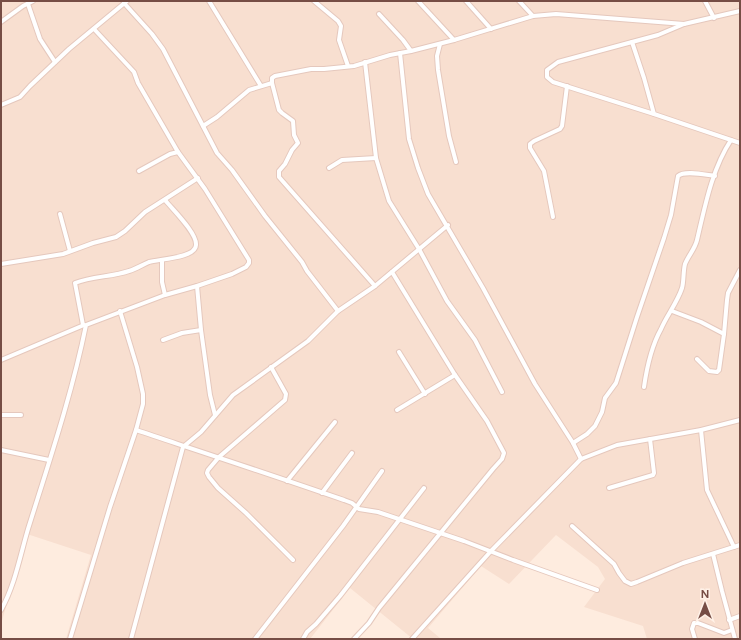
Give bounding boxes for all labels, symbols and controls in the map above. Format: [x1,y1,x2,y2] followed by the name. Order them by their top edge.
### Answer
[685,584,725,624] north arrow
[701,588,709,601] text: N

